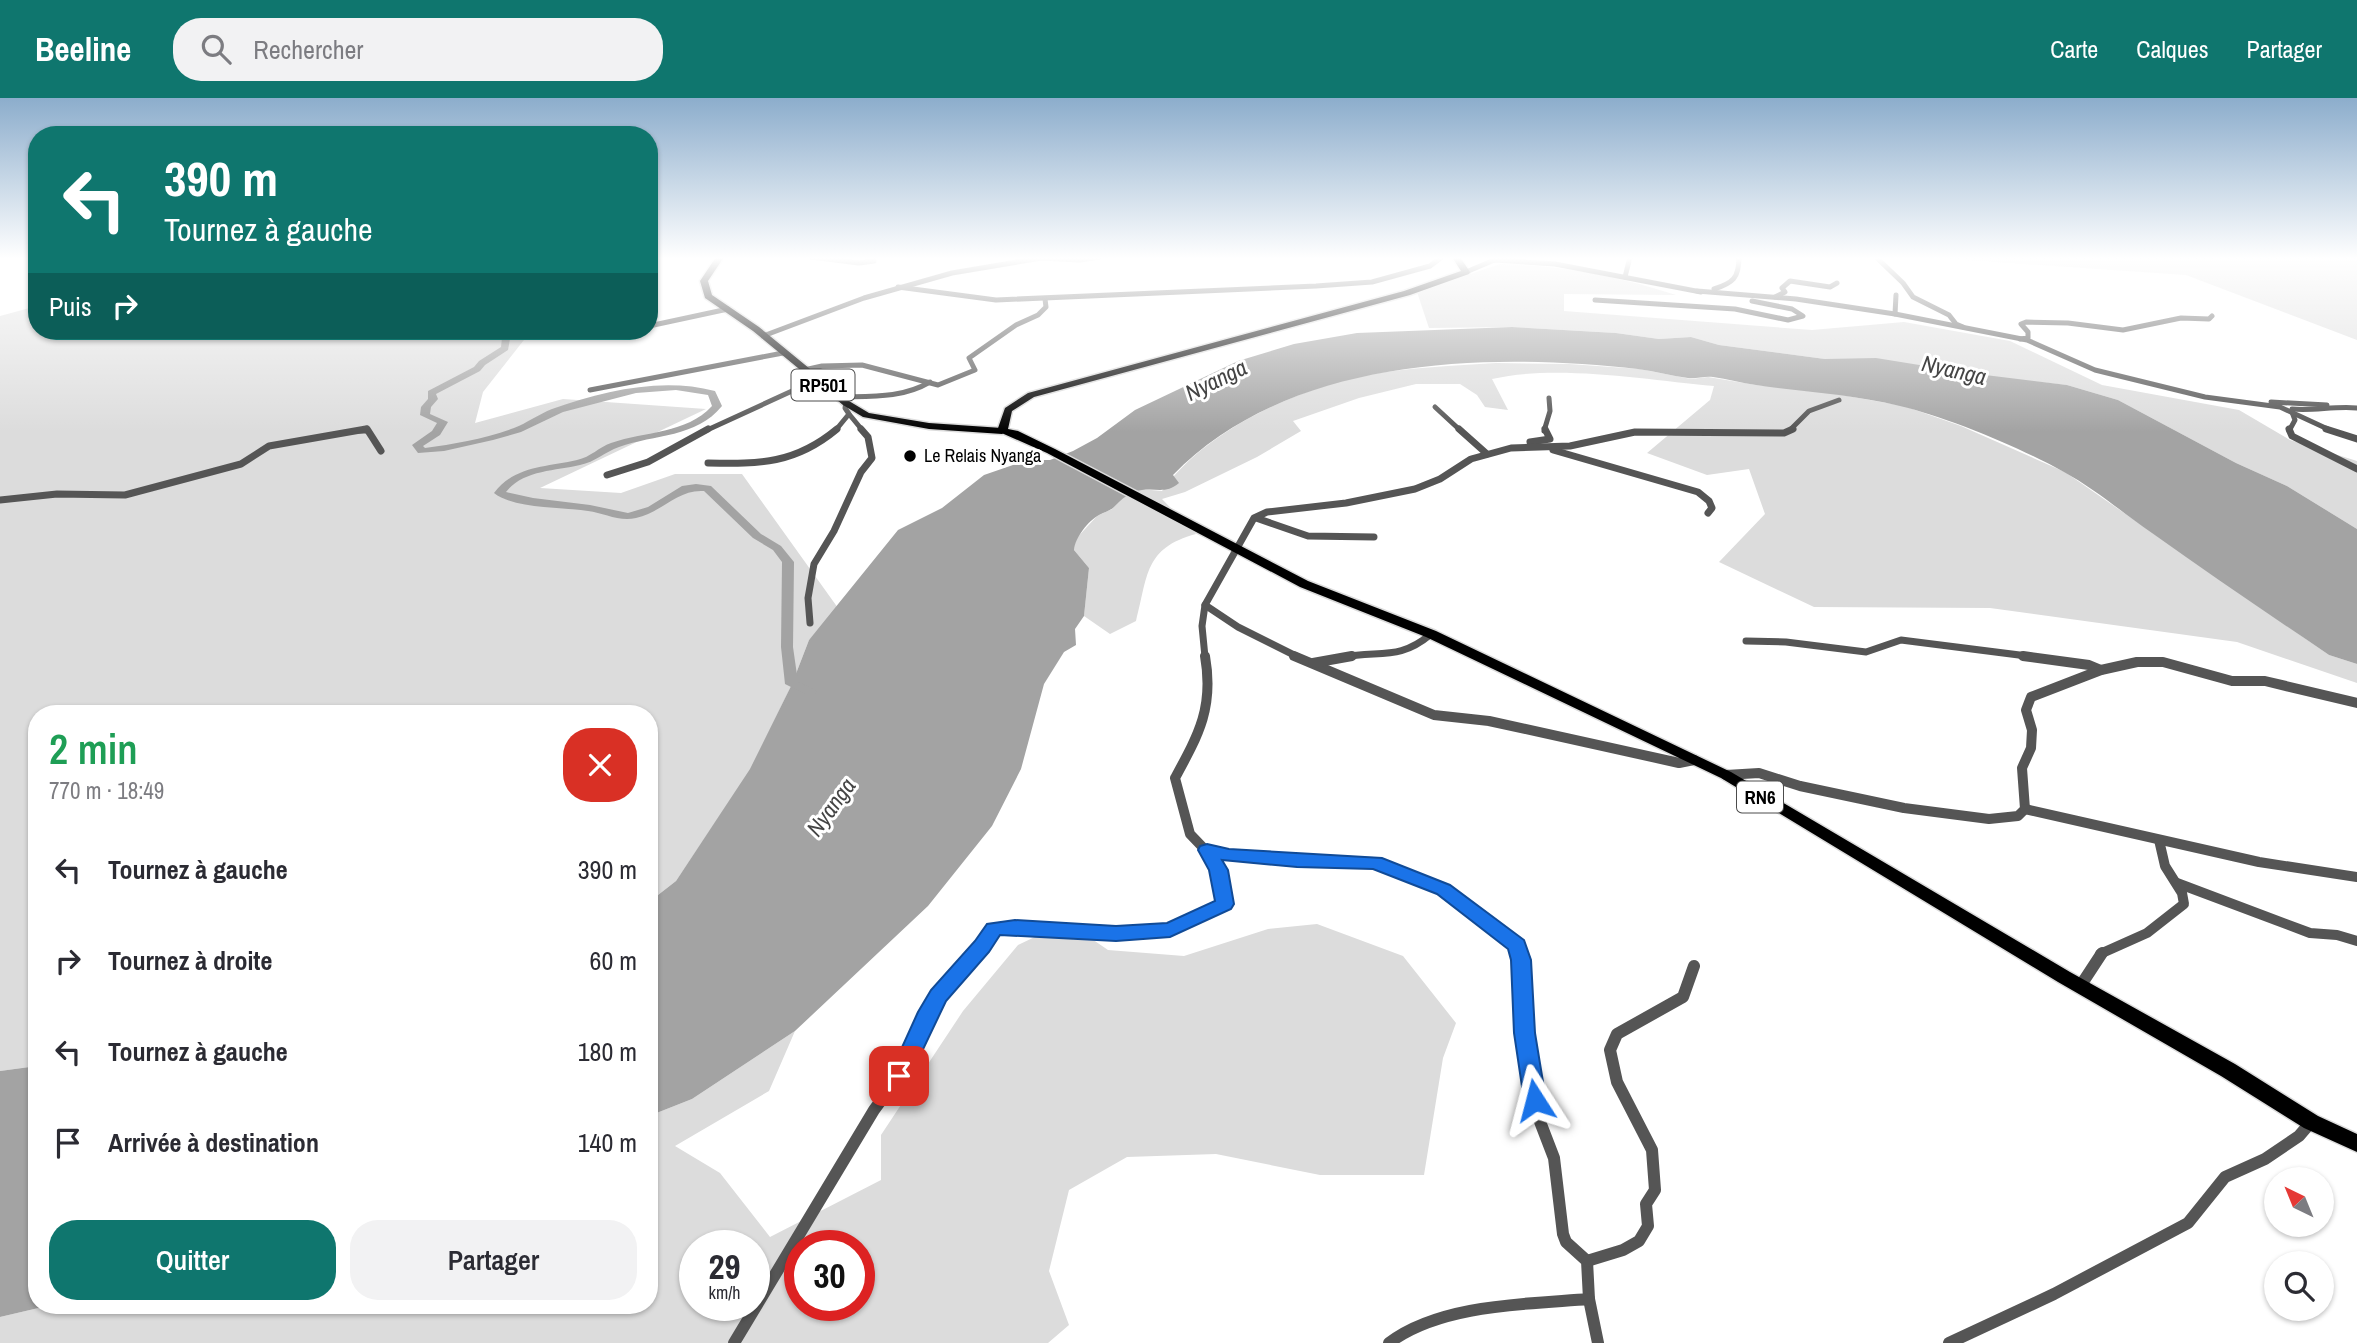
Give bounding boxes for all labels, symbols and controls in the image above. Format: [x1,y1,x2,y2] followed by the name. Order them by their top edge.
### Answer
[173,18,663,81] search box
[35,27,131,71] text: Beeline
[197,30,235,68] icon: search
[253,32,363,67] text: Rechercher
[2050,33,2098,65] text: Carte
[2136,33,2209,65] text: Calques
[2247,33,2322,65] text: Partager
[164,145,278,211] text: 390 m
[49,154,140,245] icon: left
[164,208,373,251] text: Tournez à gauche
[106,287,144,325] icon: right
[49,289,92,324] text: Puis
[1919,347,1989,392] water label: Nyanga
[1180,351,1252,408] water label: Nyanga
[792,370,854,400] road number: RP501
[924,443,1041,468] place label: Le Relais Nyanga
[902,448,918,464] marker: Le Relais Nyanga
[49,721,138,777] text: 2 min
[563,728,637,802] button: close
[799,771,862,842] water label: Nyanga
[49,775,164,806] text: 770 m · 18:49
[1737,782,1783,812] road number: RN6
[49,851,87,889] icon: left
[108,852,288,887] text: Tournez à gauche
[578,852,637,887] text: 390 m
[49,942,87,980] icon: right
[108,943,272,978] text: Tournez à droite
[590,943,637,978] text: 60 m
[49,1033,87,1071] icon: left
[108,1034,288,1069] text: Tournez à gauche
[578,1034,637,1069] text: 180 m
[869,1046,929,1106] pin
[880,1057,918,1095] icon: arrive
[1498,1063,1572,1137] position arrow
[49,1124,87,1162] icon: arrive
[108,1125,319,1160] text: Arrivée à destination
[578,1125,637,1160] text: 140 m
[2264,1167,2334,1237] north arrow
[2264,1167,2334,1321] map controls
[49,1220,336,1300] button: Quitter
[350,1220,637,1300] button: Partager
[784,1230,875,1321] speed limit sign: 30
[709,1243,740,1290] text: 29
[2264,1251,2334,1321] button: search
[709,1280,741,1305] text: km/h

